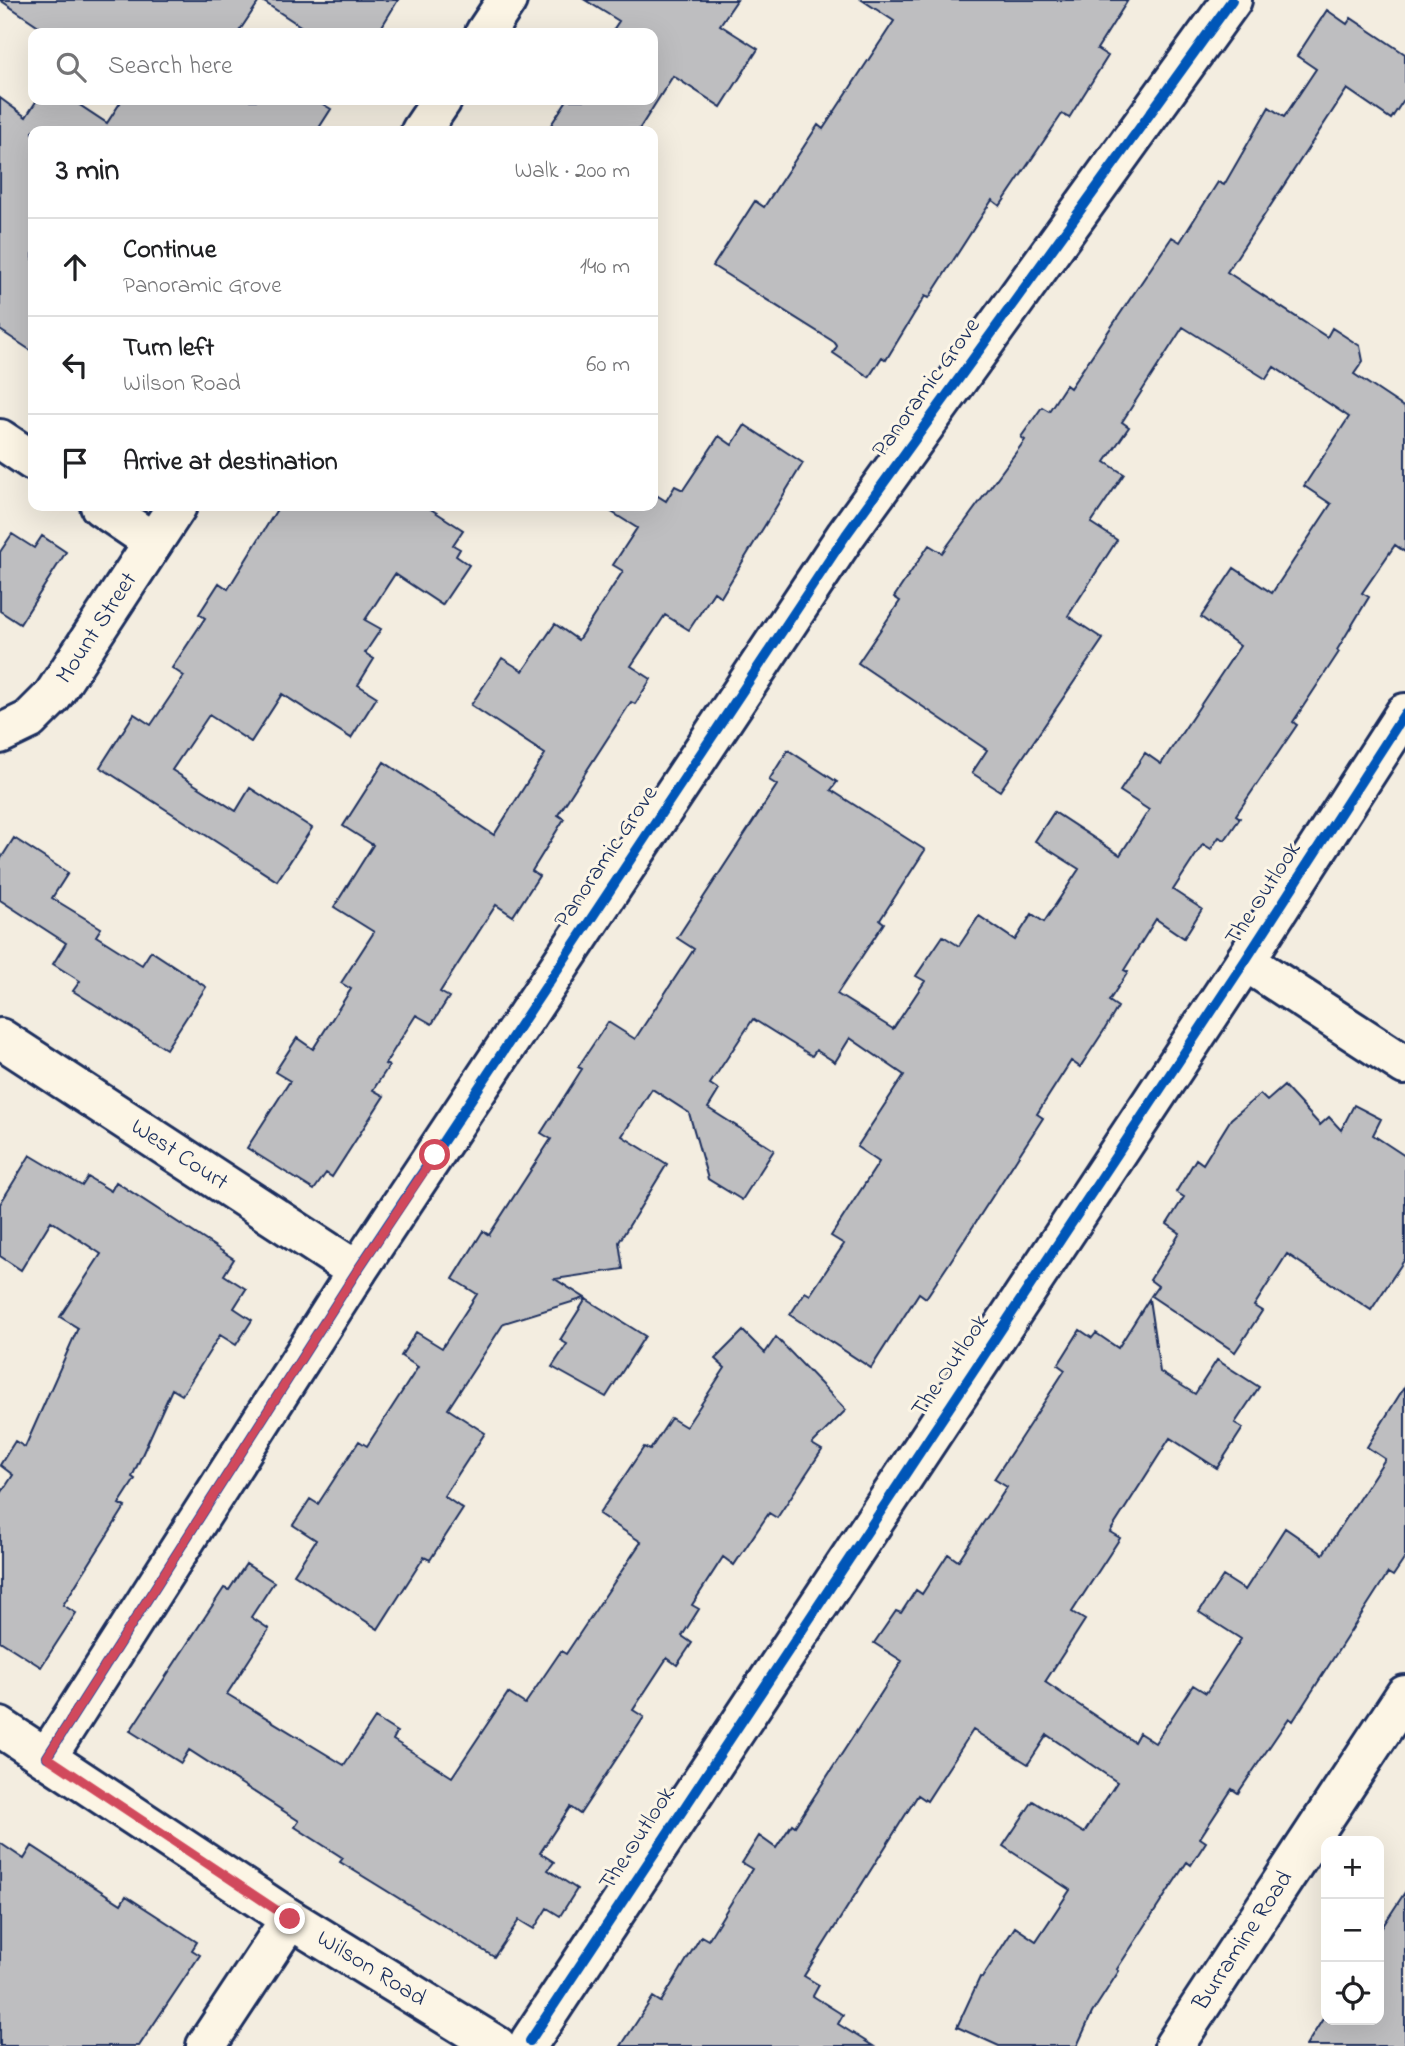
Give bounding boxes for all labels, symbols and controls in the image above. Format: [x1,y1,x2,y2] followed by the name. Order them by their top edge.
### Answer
[28,28,658,105] search box
[52,48,90,86] icon: search
[108,48,233,86] text: Search here
[56,150,119,194] text: 3 min
[515,155,630,188] text: Walk · 200 m
[123,232,216,270] text: Continue
[56,248,94,286] icon: ahead
[580,251,630,284] text: 140 m
[123,270,282,303] text: Panoramic Grove
[864,311,990,465] street label: Panoramic Grove
[123,330,214,368] text: Turn left
[56,346,94,384] icon: left
[586,349,630,382] text: 60 m
[123,368,241,401] text: Wilson Road
[56,444,94,482] icon: arrive
[123,444,338,482] text: Arrive at destination
[48,565,147,691] street label: Mount Street
[546,778,668,935] street label: Panoramic Grove
[1217,835,1311,953] street label: The Outlook
[123,1110,235,1200] street label: West Court
[419,1139,450,1170] route start
[903,1307,999,1425] street label: The Outlook
[591,1780,685,1898] street label: The Outlook
[1321,1836,1384,2025] map controls
[1321,1836,1384,1899] button: +
[1184,1863,1303,2019] street label: Burramine Road
[1321,1899,1384,1962] button: −
[274,1903,305,1934] route end
[310,1922,433,2016] street label: Wilson Road
[1321,1962,1384,2025] button: locate

